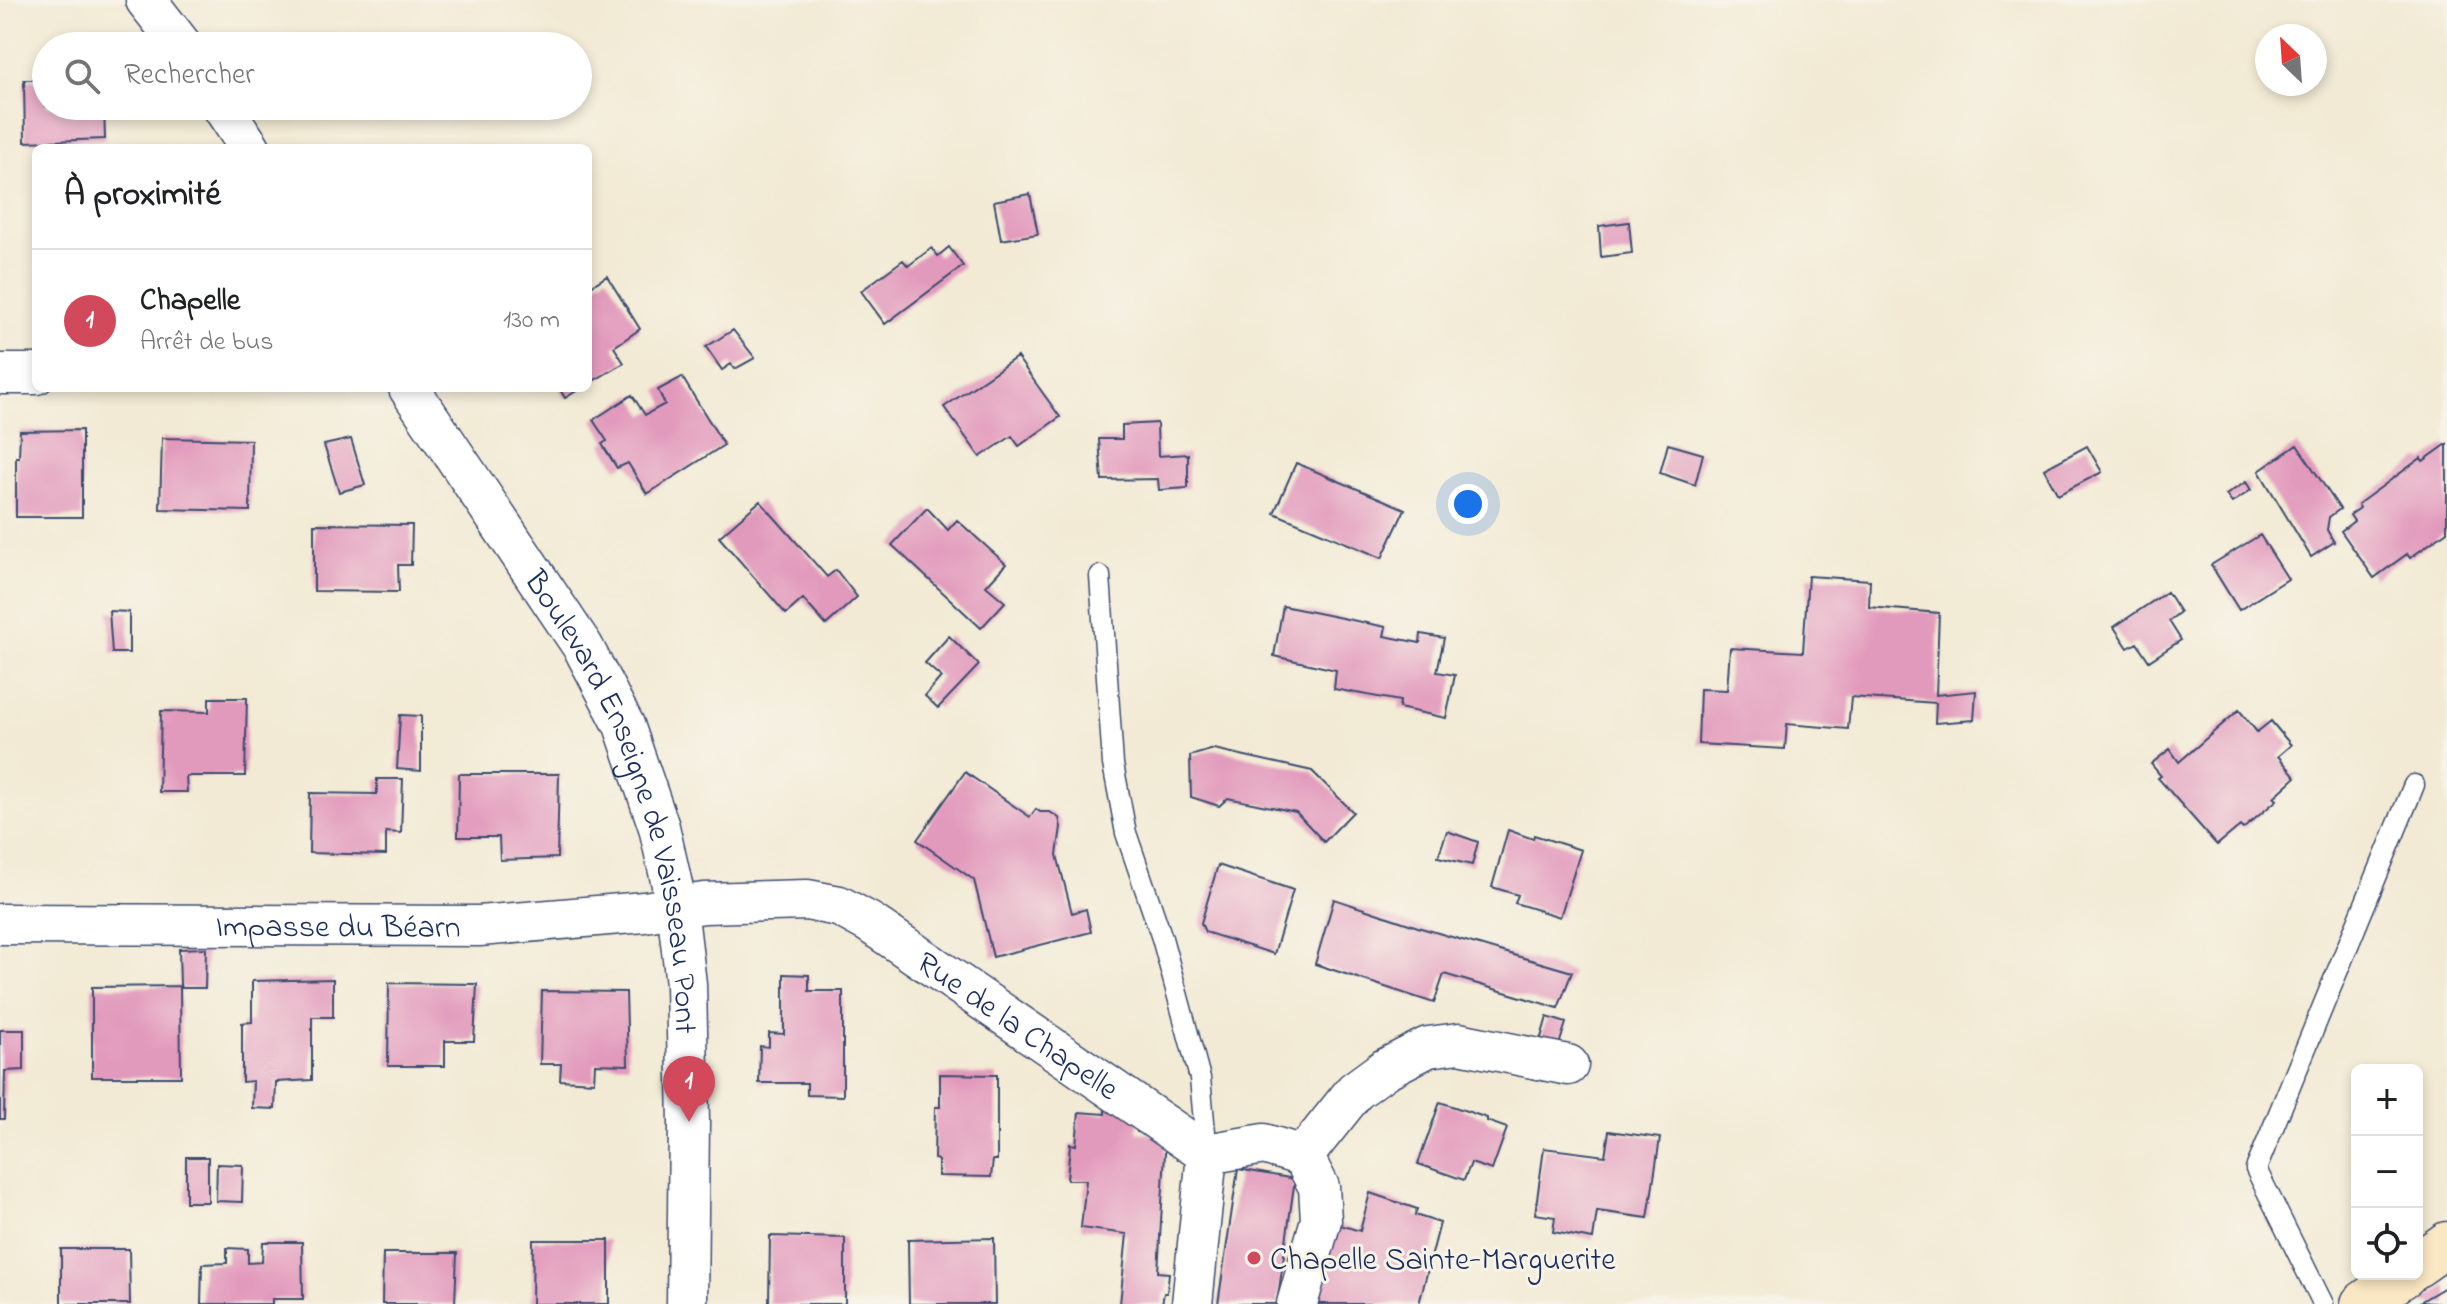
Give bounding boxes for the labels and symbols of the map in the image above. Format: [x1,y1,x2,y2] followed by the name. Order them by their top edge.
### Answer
[2255,24,2327,96] north arrow
[1448,484,1488,524] your location
[510,561,707,1035] street label: Boulevard Enseigne de Vaisseau Pont
[215,905,461,953] street label: Impasse du Béarn
[906,941,1128,1114] street label: Rue de la Chapelle
[663,1056,715,1122] pin: 1
[1270,1238,1616,1285] place label: Chapelle Sainte-Marguerite
[1245,1249,1263,1267] marker: Chapelle Sainte-Marguerite

